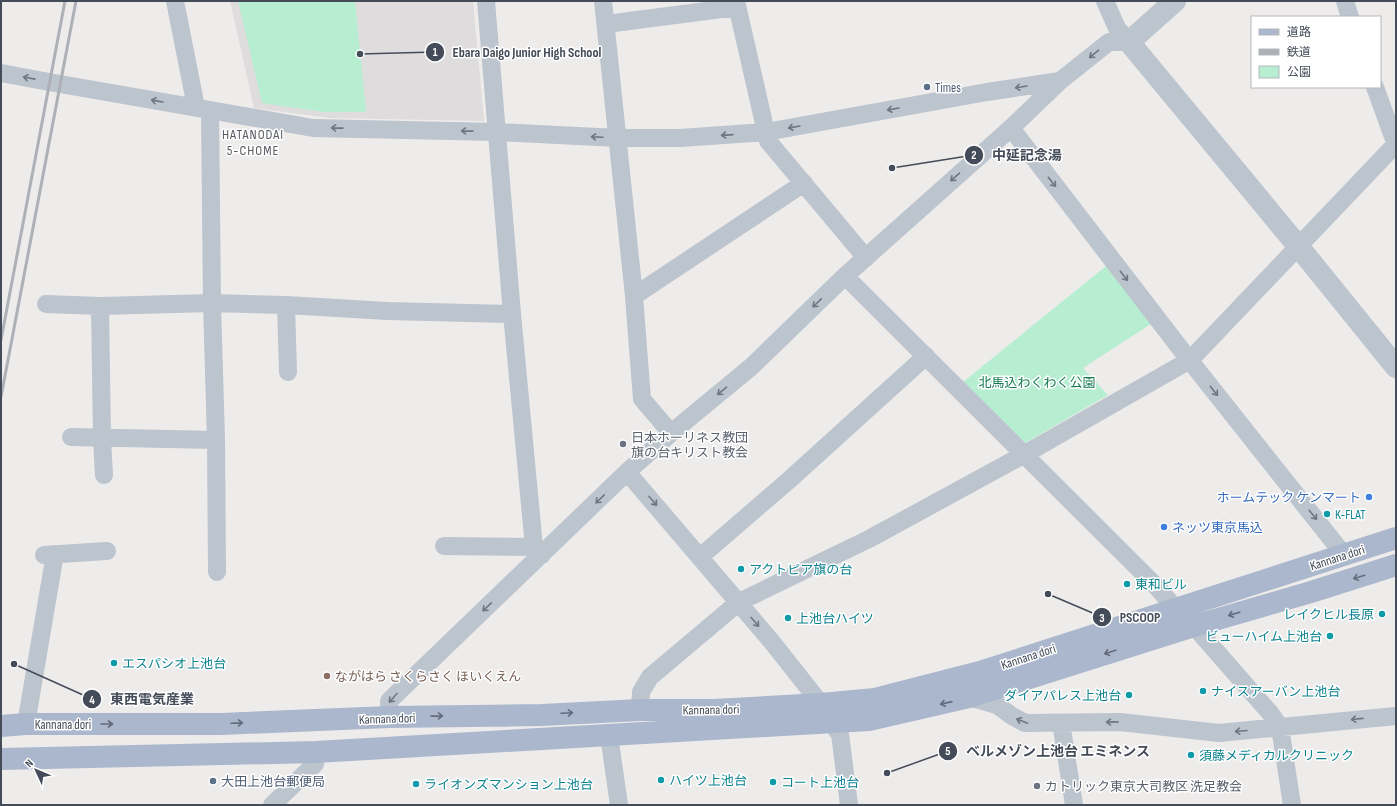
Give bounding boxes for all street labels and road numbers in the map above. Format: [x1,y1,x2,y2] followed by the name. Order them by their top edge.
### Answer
[1308,542,1367,574] street label: Kannana dori
[999,641,1058,673] street label: Kannana dori
[683,702,739,718] street label: Kannana dori
[358,710,416,728] street label: Kannana dori
[35,717,91,733] street label: Kannana dori

